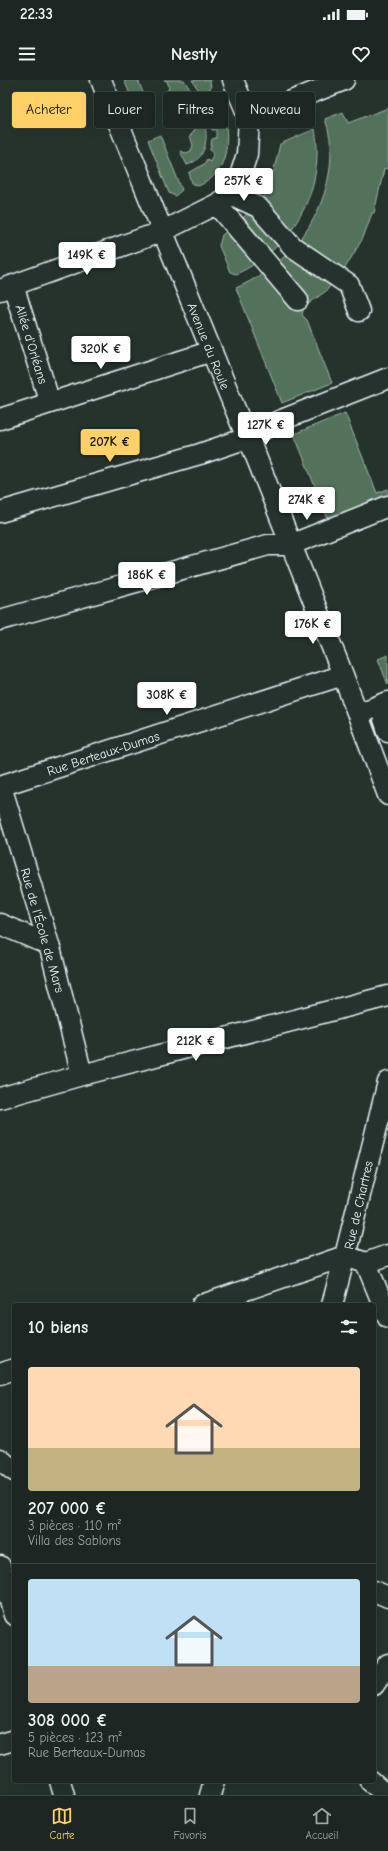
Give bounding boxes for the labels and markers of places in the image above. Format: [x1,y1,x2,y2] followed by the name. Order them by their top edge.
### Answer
[211,168,277,202] pin: 257K €
[54,242,120,276] pin: 149K €
[68,336,134,370] pin: 320K €
[233,412,299,446] pin: 127K €
[77,429,143,463] pin: 207K €
[274,487,340,521] pin: 274K €
[114,562,180,596] pin: 186K €
[280,611,346,645] pin: 176K €
[134,682,200,716] pin: 308K €
[163,1028,229,1062] pin: 212K €

